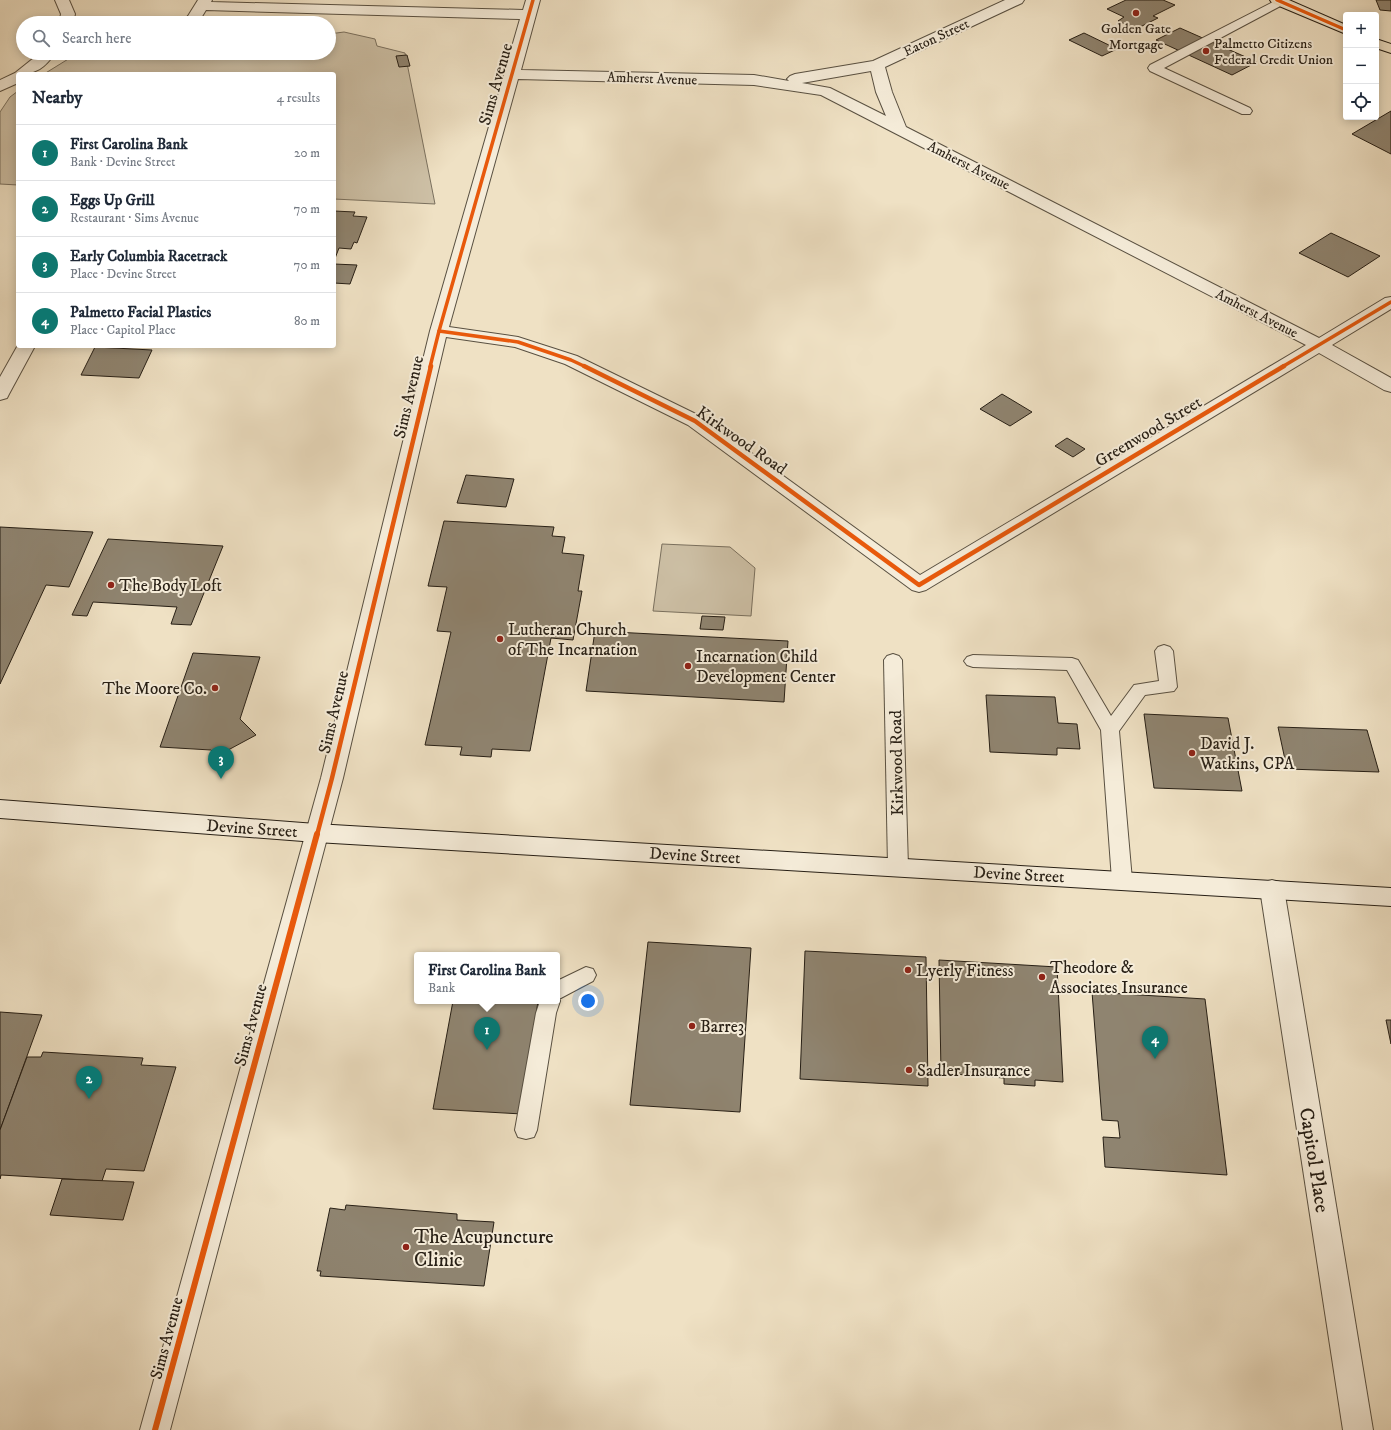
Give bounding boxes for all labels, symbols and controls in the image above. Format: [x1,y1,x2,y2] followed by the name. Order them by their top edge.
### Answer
[1131,8,1141,18] marker: Golden Gate Mortgage
[1343,12,1379,120] map controls
[1343,12,1379,48] button: +
[901,15,973,61] street label: Eaton Street
[16,16,336,60] search box
[1101,20,1171,54] place label: Golden Gate Mortgage
[30,27,52,49] icon: search
[62,29,131,48] text: Search here
[1214,35,1334,69] place label: Palmetto Citizens Federal Credit Union
[474,41,518,128] street label: Sims Avenue
[1201,46,1211,56] marker: Palmetto Citizens Federal Credit Union
[1343,48,1379,84] button: −
[607,68,698,90] street label: Amherst Avenue
[1343,84,1379,120] button: locate
[32,87,82,109] text: Nearby
[277,90,320,106] text: 4 results
[70,135,188,154] text: First Carolina Bank
[924,137,1013,194] street label: Amherst Avenue
[43,145,47,161] text: 1
[294,145,320,161] text: 20 m
[70,154,176,170] text: Bank · Devine Street
[70,191,154,210] text: Eggs Up Grill
[42,201,48,217] text: 2
[294,201,320,217] text: 70 m
[70,210,199,226] text: Restaurant · Sims Avenue
[70,247,227,266] text: Early Columbia Racetrack
[43,257,47,273] text: 3
[294,257,320,273] text: 70 m
[70,266,176,282] text: Place · Devine Street
[1212,285,1301,342] street label: Amherst Avenue
[70,303,211,322] text: Palmetto Facial Plastics
[41,313,49,329] text: 4
[294,313,320,329] text: 80 m
[70,322,176,338] text: Place · Capitol Place
[389,354,429,441] street label: Sims Avenue
[1091,391,1206,472] street label: Greenwood Street
[692,401,791,480] street label: Kirkwood Road
[119,575,222,597] place label: The Body Loft
[106,580,116,590] marker: The Body Loft
[508,619,638,661] place label: Lutheran Church of The Incarnation
[495,634,505,644] marker: Lutheran Church of The Incarnation
[696,646,836,688] place label: Incarnation Child Development Center
[683,661,693,671] marker: Incarnation Child Development Center
[314,669,354,756] street label: Sims Avenue
[102,678,207,700] place label: The Moore Co.
[210,683,220,693] marker: The Moore Co.
[885,709,909,816] street label: Kirkwood Road
[1199,733,1295,775] place label: David J. Watkins, CPA
[208,746,234,779] pin: 3
[1187,748,1197,758] marker: David J. Watkins, CPA
[206,815,299,843] street label: Devine Street
[649,843,742,869] street label: Devine Street
[973,862,1066,888] street label: Devine Street
[414,952,560,1004] popup
[1050,957,1188,999] place label: Theodore & Associates Insurance
[916,960,1014,982] place label: Lyerly Fitness
[428,961,546,980] text: First Carolina Bank
[903,965,913,975] marker: Lyerly Fitness
[1037,972,1047,982] marker: Theodore & Associates Insurance
[428,980,455,996] text: Bank
[229,982,273,1069] street label: Sims Avenue
[578,991,598,1011] your location
[700,1016,744,1038] place label: Barre3
[474,1017,500,1050] pin: 1
[687,1021,697,1031] marker: Barre3
[1142,1026,1168,1059] pin: 4
[917,1060,1030,1082] place label: Sadler Insurance
[904,1065,914,1075] marker: Sadler Insurance
[76,1066,102,1099] pin: 2
[1293,1106,1334,1215] street label: Capitol Place
[414,1225,554,1273] place label: The Acupuncture Clinic
[401,1242,411,1252] marker: The Acupuncture Clinic
[145,1295,189,1382] street label: Sims Avenue

